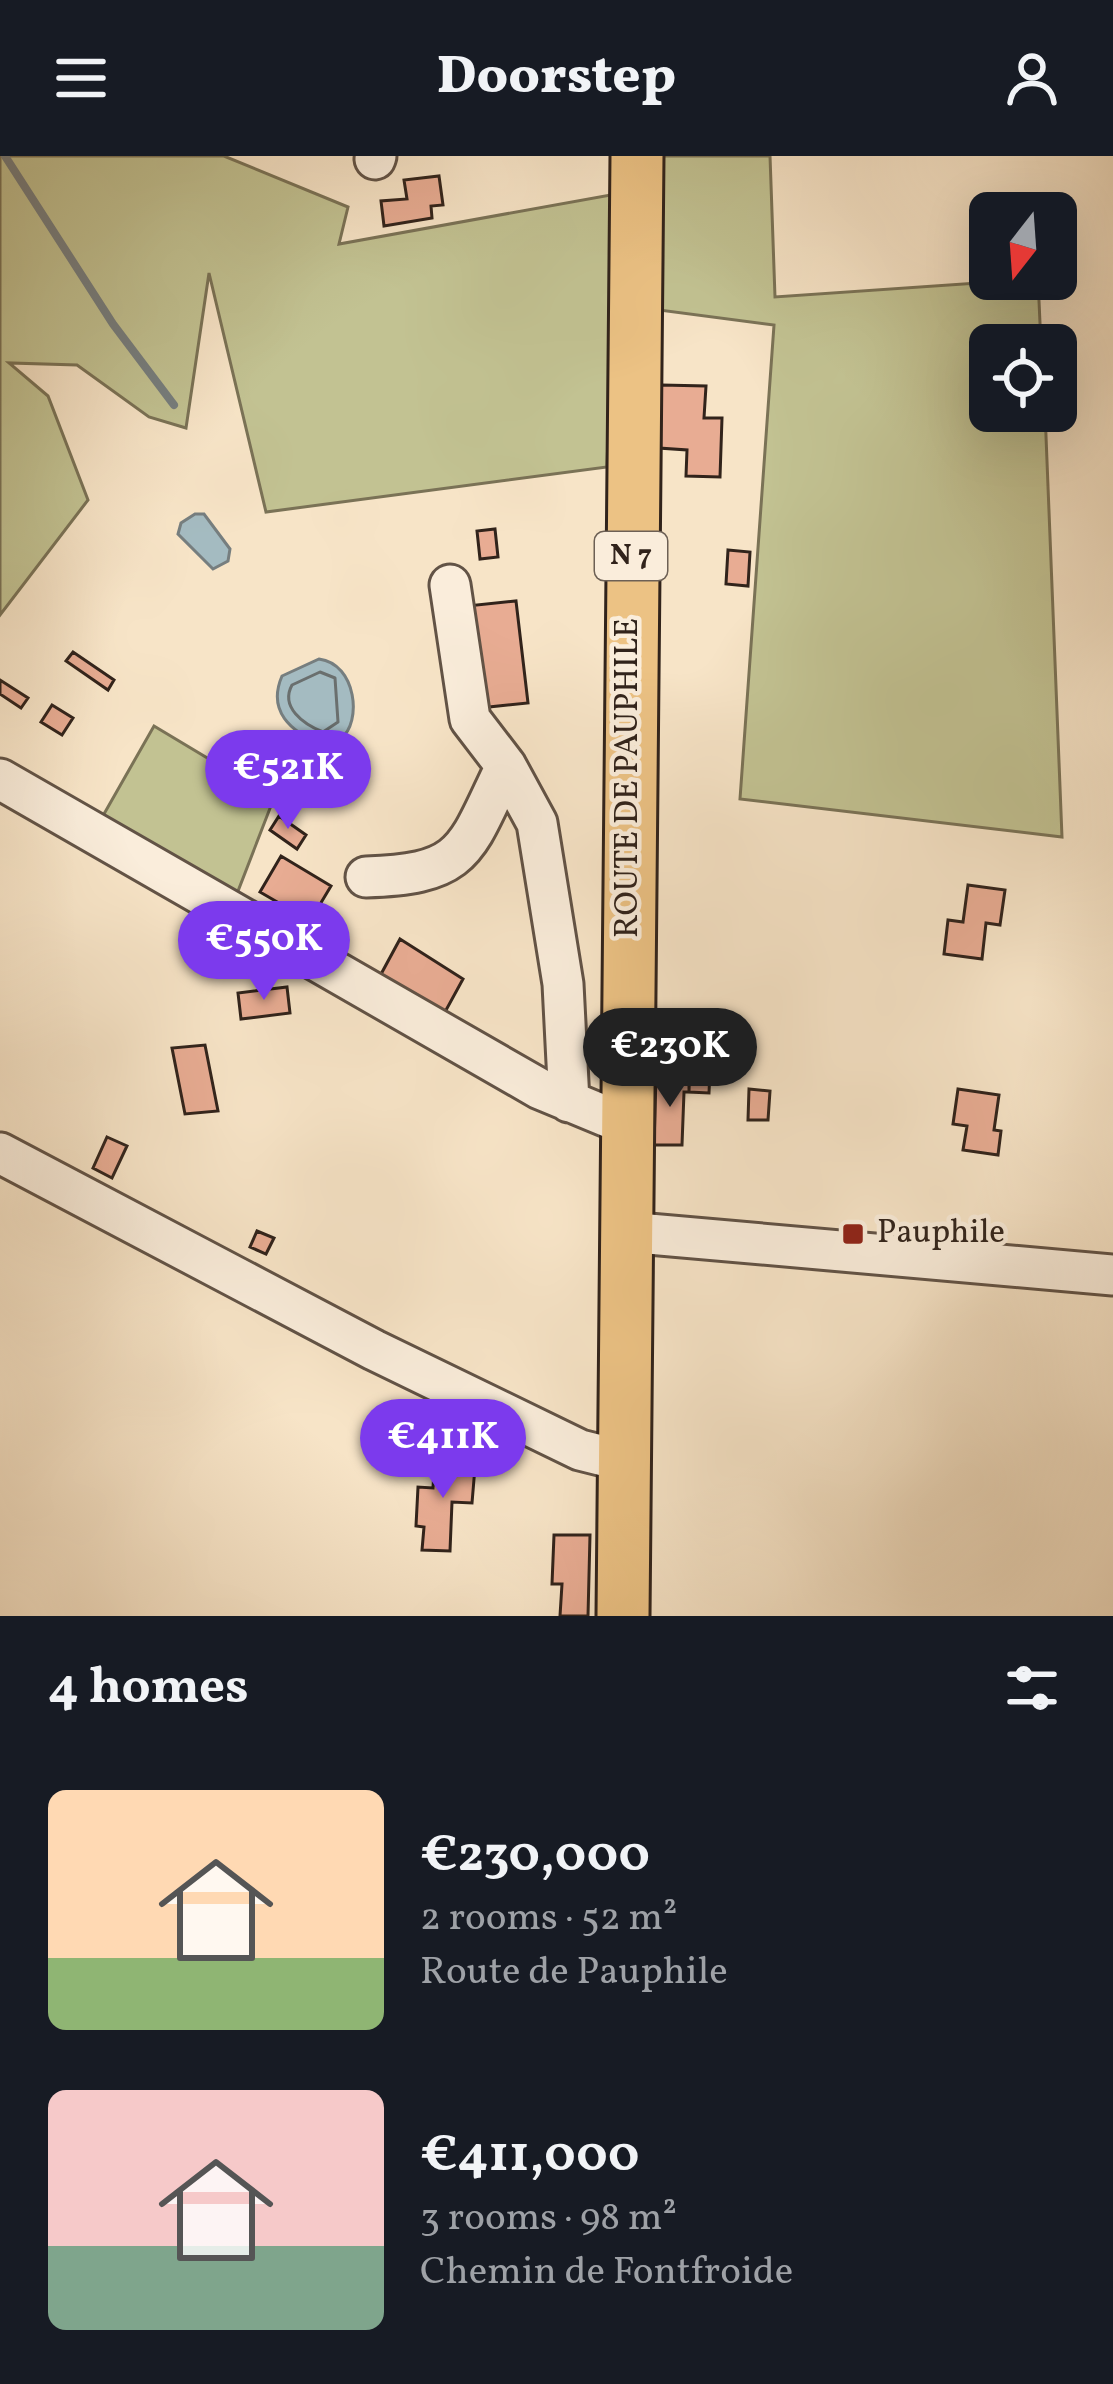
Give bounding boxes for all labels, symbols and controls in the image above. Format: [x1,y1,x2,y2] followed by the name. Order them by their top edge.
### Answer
[437,41,676,116] text: Doorstep
[48,45,114,111] icon: menu
[999,45,1065,111] icon: person
[969,192,1077,300] north arrow
[969,192,1077,432] map controls
[969,324,1077,432] button: locate
[595,532,667,580] road number: N 7
[606,618,652,938] street label: ROUTE DE PAUPHILE
[204,730,372,832] pin: €521K
[232,742,344,796] text: €521K
[180,901,348,1003] pin: €550K
[205,913,323,967] text: €550K
[586,1008,754,1110] pin: €230K
[610,1020,730,1074] text: €230K
[877,1211,1005,1257] place label: Pauphile
[840,1221,866,1247] marker: Pauphile
[359,1399,527,1501] pin: €411K
[387,1411,499,1465] text: €411K
[48,1653,249,1724] text: 4 homes
[999,1655,1065,1721] icon: filters
[420,1821,650,1892] text: €230,000
[144,1838,288,1982] icon: home
[420,1892,677,1946] text: 2 rooms · 52 m²
[420,1946,728,2000] text: Route de Pauphile
[420,2121,639,2192] text: €411,000
[144,2138,288,2282] icon: home
[420,2192,677,2246] text: 3 rooms · 98 m²
[420,2246,793,2300] text: Chemin de Fontfroide

